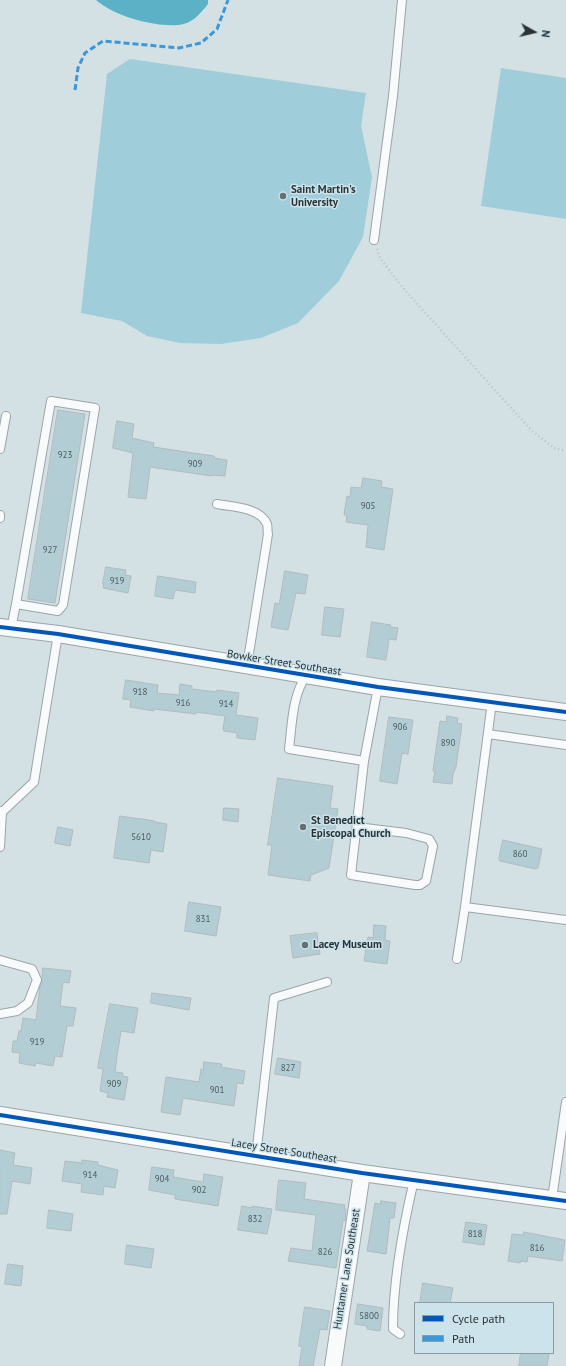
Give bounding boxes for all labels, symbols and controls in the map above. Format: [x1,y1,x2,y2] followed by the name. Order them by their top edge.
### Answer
[514,12,554,52] north arrow
[538,29,553,38] text: N
[291,183,356,209] place label: Saint Martin's University
[278,191,288,201] marker: Saint Martin's University
[58,450,72,460] house number: 923
[188,459,202,469] house number: 909
[361,501,375,511] house number: 905
[43,545,57,555] house number: 927
[110,576,124,586] house number: 919
[226,647,342,679] street label: Bowker Street Southeast
[133,687,147,697] house number: 918
[176,698,190,708] house number: 916
[219,699,233,709] house number: 914
[393,722,407,732] house number: 906
[441,738,455,748] house number: 890
[311,814,391,840] place label: St Benedict Episcopal Church
[298,822,308,832] marker: St Benedict Episcopal Church
[131,832,151,842] house number: 5610
[513,849,527,859] house number: 860
[196,914,210,924] house number: 831
[313,938,382,952] place label: Lacey Museum
[300,940,310,950] marker: Lacey Museum
[30,1037,44,1047] house number: 919
[281,1063,295,1073] house number: 827
[107,1079,121,1089] house number: 909
[210,1085,224,1095] house number: 901
[230,1136,338,1166] street label: Lacey Street Southeast
[83,1170,97,1180] house number: 914
[155,1174,169,1184] house number: 904
[192,1185,206,1195] house number: 902
[331,1208,363,1330] street label: Huntamer Lane Southeast
[248,1214,262,1224] house number: 832
[468,1229,482,1239] house number: 818
[530,1243,544,1253] house number: 816
[318,1247,332,1257] house number: 826
[414,1302,554,1354] legend
[359,1311,379,1321] house number: 5800
[452,1311,505,1326] text: Cycle path
[452,1331,475,1346] text: Path

